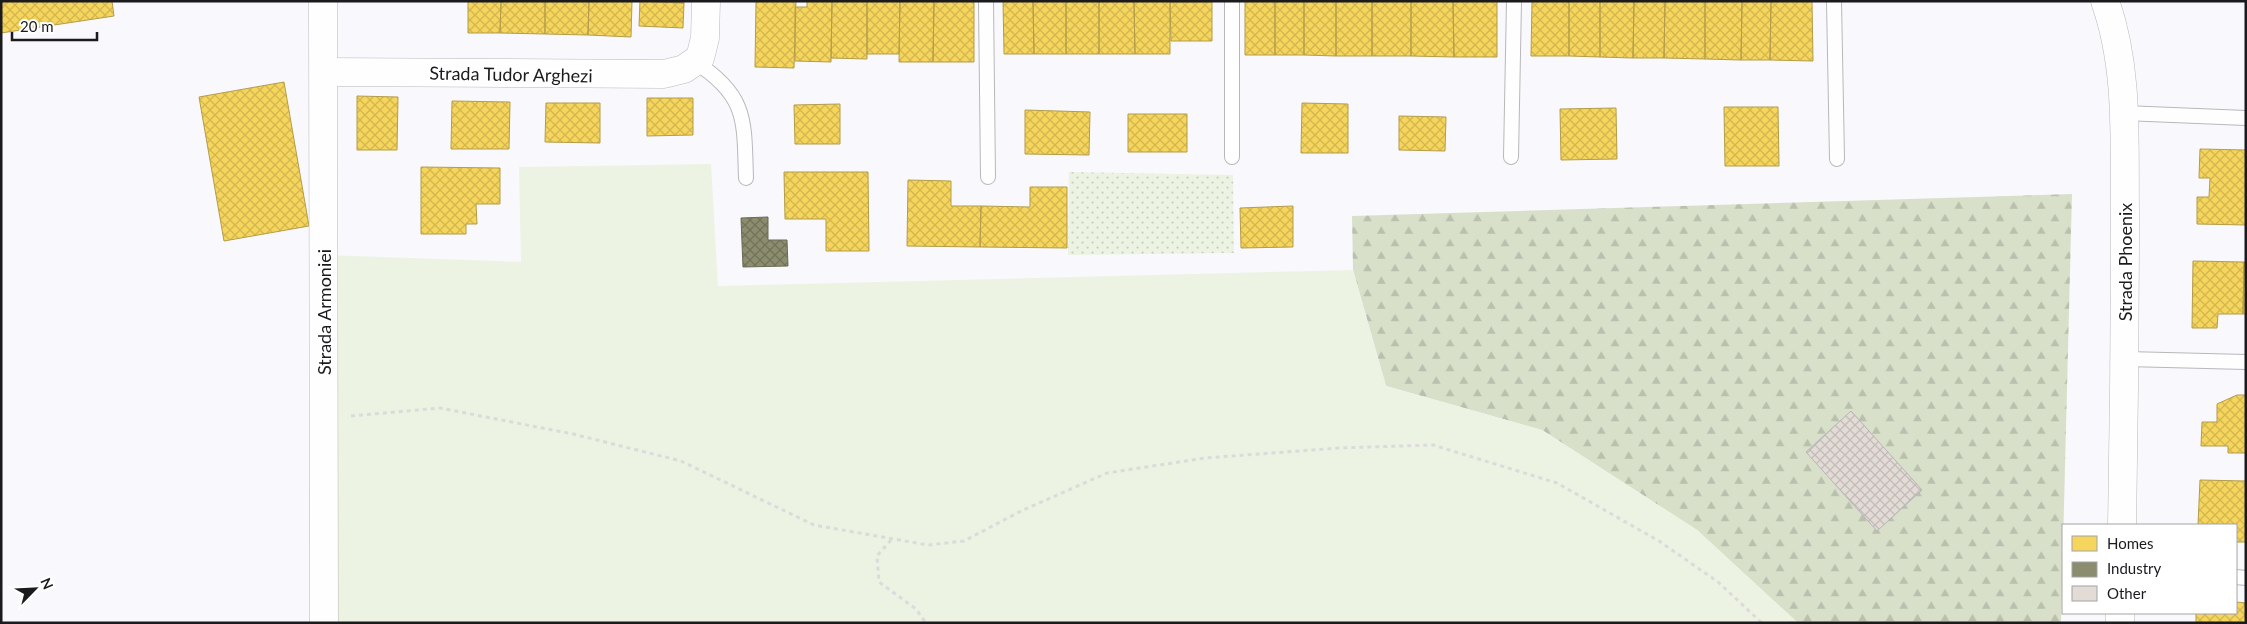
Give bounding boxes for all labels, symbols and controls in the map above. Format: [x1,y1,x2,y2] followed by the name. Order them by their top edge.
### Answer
[12,10,98,42] scale bar
[20,17,54,35] text: 20 m
[429,62,593,86] street label: Strada Tudor Arghezi
[2114,203,2136,321] street label: Strada Phoenix
[313,249,335,375] street label: Strada Armoniei
[2062,524,2237,614] legend
[2107,534,2153,552] text: Homes
[2107,559,2162,577] text: Industry
[10,564,60,614] north arrow
[37,575,57,592] text: N
[2107,584,2147,602] text: Other

